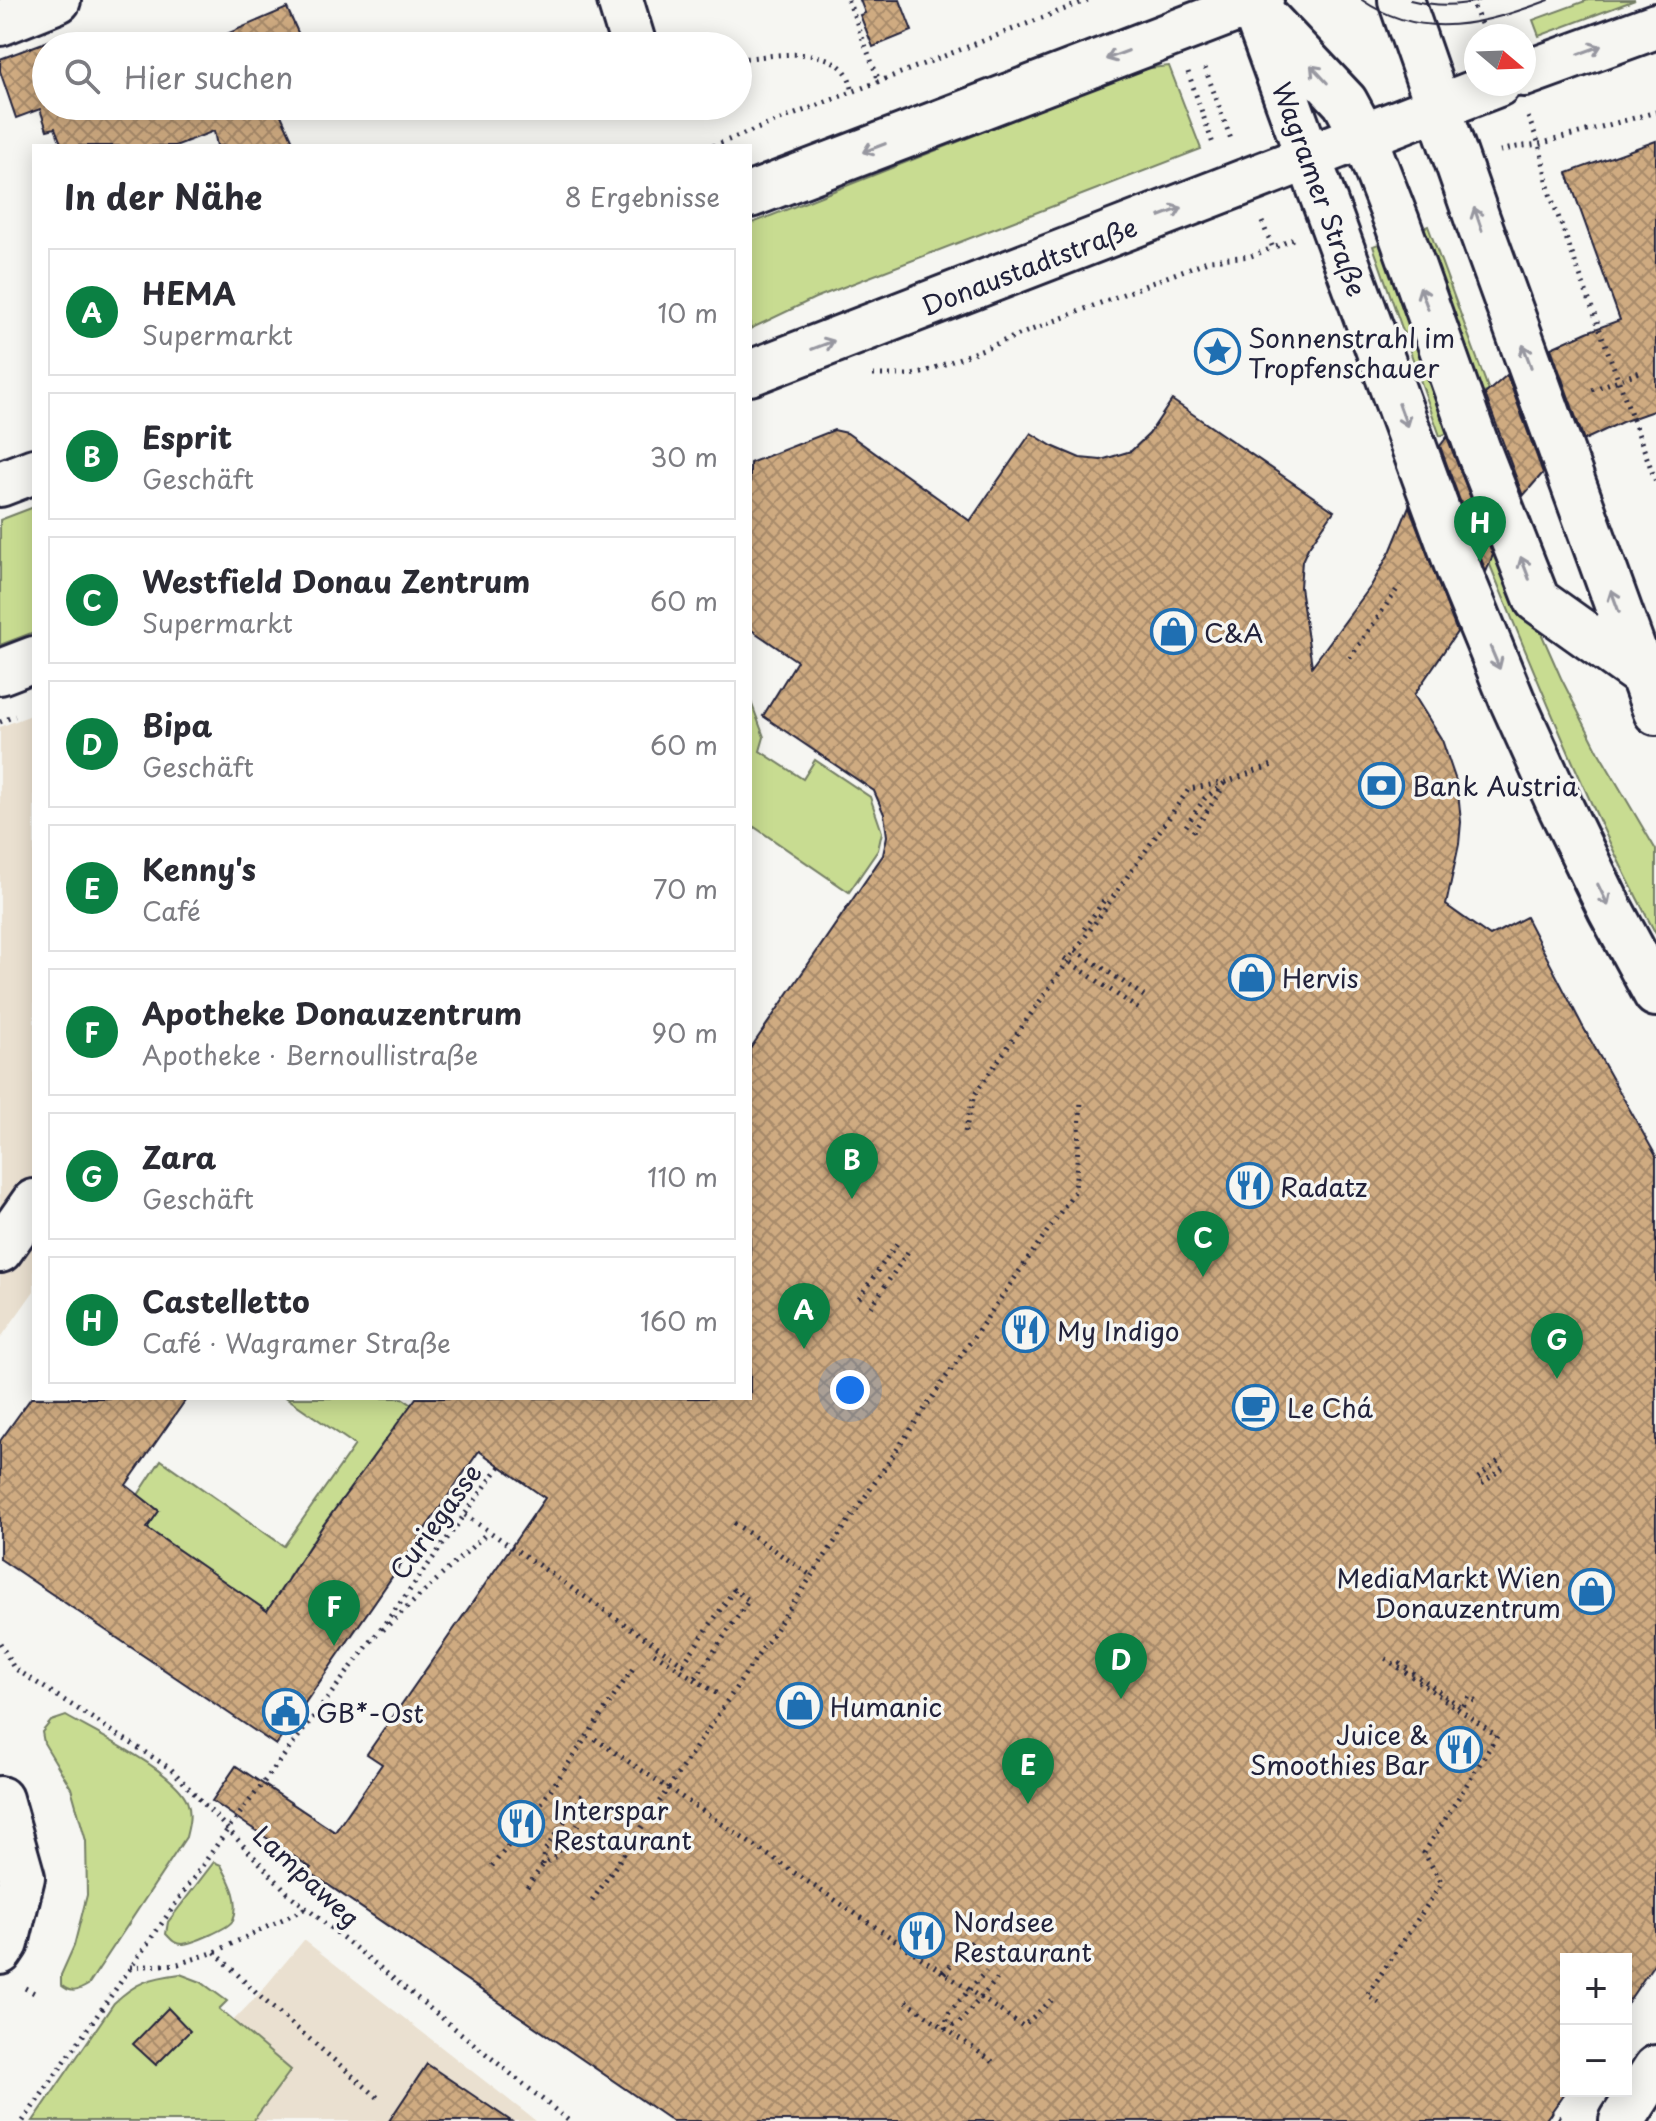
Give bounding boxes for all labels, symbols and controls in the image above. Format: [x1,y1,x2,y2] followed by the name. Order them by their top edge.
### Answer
[1464,24,1536,96] north arrow
[32,32,752,120] search box
[1577,42,1602,56] one-way arrow
[1105,49,1130,63] one-way arrow
[60,54,104,98] icon: search
[124,54,293,99] text: Hier suchen
[1309,64,1328,84] one-way arrow
[1263,76,1377,302] street label: Wagramer Straße
[862,141,887,156] one-way arrow
[64,170,262,222] text: In der Nähe
[565,177,720,216] text: 8 Ergebnisse
[1158,204,1183,218] one-way arrow
[915,207,1143,325] street label: Donaustadtstraße
[1469,207,1484,232] one-way arrow
[142,270,236,315] text: HEMA
[1416,286,1431,311] one-way arrow
[82,293,102,332] text: A
[657,293,718,332] text: 10 m
[142,315,293,354] text: Supermarkt
[1248,318,1455,387] place label: Sonnenstrahl im Tropfenschauer
[1193,328,1241,376] place icon: Sonnenstrahl im Tropfenschauer
[810,337,835,351] one-way arrow
[1519,344,1533,369] one-way arrow
[1397,403,1411,427] one-way arrow
[142,414,232,459] text: Esprit
[83,437,101,476] text: B
[650,437,718,476] text: 30 m
[142,459,254,498] text: Geschäft
[1454,496,1506,562] pin: H
[1517,556,1531,581] one-way arrow
[142,558,530,603] text: Westfield Donau Zentrum
[82,581,102,620] text: C
[650,581,718,620] text: 60 m
[1607,589,1621,613] one-way arrow
[142,603,293,642] text: Supermarkt
[1149,608,1197,656] shop icon: C&A
[1204,613,1264,652] place label: C&A
[1489,645,1503,670] one-way arrow
[142,702,212,747] text: Bipa
[82,725,102,764] text: D
[650,725,718,764] text: 60 m
[142,747,254,786] text: Geschäft
[1357,761,1405,809] bank icon: Bank Austria
[1412,766,1579,805] place label: Bank Austria
[142,846,256,891] text: Kenny's
[84,869,100,908] text: E
[653,869,718,908] text: 70 m
[1596,882,1611,906] one-way arrow
[142,891,201,930] text: Café
[1227,953,1275,1001] shop icon: Hervis
[1282,958,1359,997] place label: Hervis
[142,990,522,1035] text: Apotheke Donauzentrum
[84,1013,100,1052] text: F
[651,1013,718,1052] text: 90 m
[142,1035,478,1074] text: Apotheke · Bernoullistraße
[826,1133,878,1199] pin: B
[142,1134,216,1179] text: Zara
[81,1157,103,1196] text: G
[647,1157,718,1196] text: 110 m
[1225,1162,1273,1210] restaurant icon: Radatz
[1280,1167,1367,1206] place label: Radatz
[142,1179,254,1218] text: Geschäft
[1177,1211,1229,1277] pin: C
[142,1278,310,1323] text: Castelletto
[778,1283,830,1349] pin: A
[82,1301,102,1340] text: H
[640,1301,718,1340] text: 160 m
[1002,1306,1050,1354] restaurant icon: My Indigo
[1057,1311,1179,1350] place label: My Indigo
[1531,1313,1583,1379] pin: G
[142,1323,451,1362] text: Café · Wagramer Straße
[830,1370,870,1410] your location
[1232,1383,1280,1431] cafe icon: Le Chá
[1287,1388,1374,1427] place label: Le Chá
[379,1455,491,1587] street label: Curiegasse
[1336,1558,1561,1627] place label: MediaMarkt Wien Donauzentrum
[1568,1568,1616,1616] shop icon: MediaMarkt Wien Donauzentrum
[308,1580,360,1646] pin: F
[1095,1633,1147,1699] pin: D
[775,1682,823,1730] shop icon: Humanic
[830,1687,942,1726] place label: Humanic
[261,1688,309,1736] public building icon: GB*-Ost
[316,1693,424,1732] place label: GB*-Ost
[1250,1715,1429,1784] place label: Juice & Smoothies Bar
[1436,1725,1484,1773] restaurant icon: Juice & Smoothies Bar
[1002,1738,1054,1804] pin: E
[553,1790,692,1859] place label: Interspar Restaurant
[498,1800,546,1848] restaurant icon: Interspar Restaurant
[245,1816,369,1936] street label: Lampaweg
[953,1902,1092,1971] place label: Nordsee Restaurant
[898,1912,946,1960] restaurant icon: Nordsee Restaurant
[1560,1953,1632,2097] map controls
[1560,1953,1632,2025] button: +
[1560,2025,1632,2097] button: −

